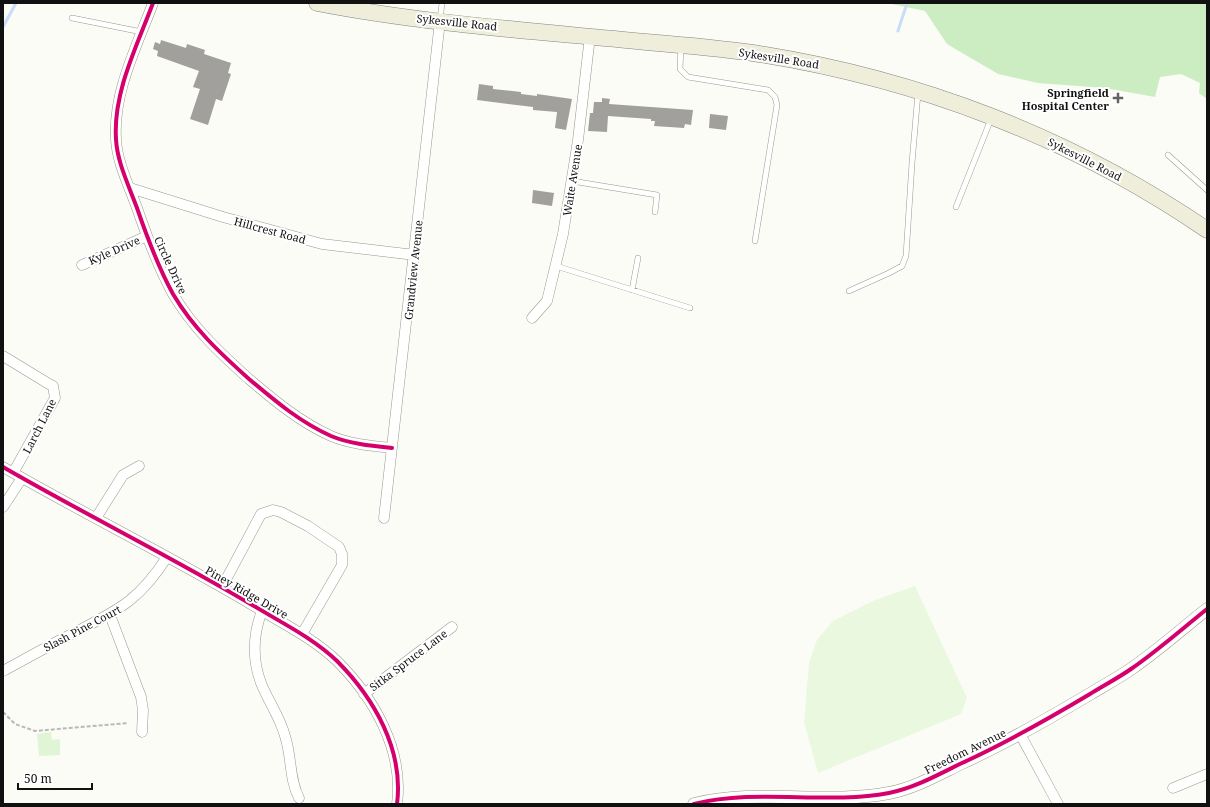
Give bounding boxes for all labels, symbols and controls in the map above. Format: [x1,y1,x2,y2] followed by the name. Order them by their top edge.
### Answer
[416,10,498,34] street label: Sykesville Road
[738,44,820,72] street label: Sykesville Road
[1022,85,1109,113] place label: Springfield Hospital Center
[1112,92,1124,104] marker: Springfield Hospital Center
[1046,134,1125,184] street label: Sykesville Road
[559,143,585,217] street label: Waite Avenue
[232,213,308,247] street label: Hillcrest Road
[400,219,426,321] street label: Grandview Avenue
[86,232,142,268] street label: Kyle Drive
[151,234,191,296] street label: Circle Drive
[19,396,59,456] street label: Larch Lane
[203,562,291,622] street label: Piney Ridge Drive
[41,601,123,655] street label: Slash Pine Court
[366,626,450,694] street label: Sitka Spruce Lane
[922,725,1008,777] street label: Freedom Avenue
[18,765,92,791] scale bar
[24,770,52,787] text: 50 m

